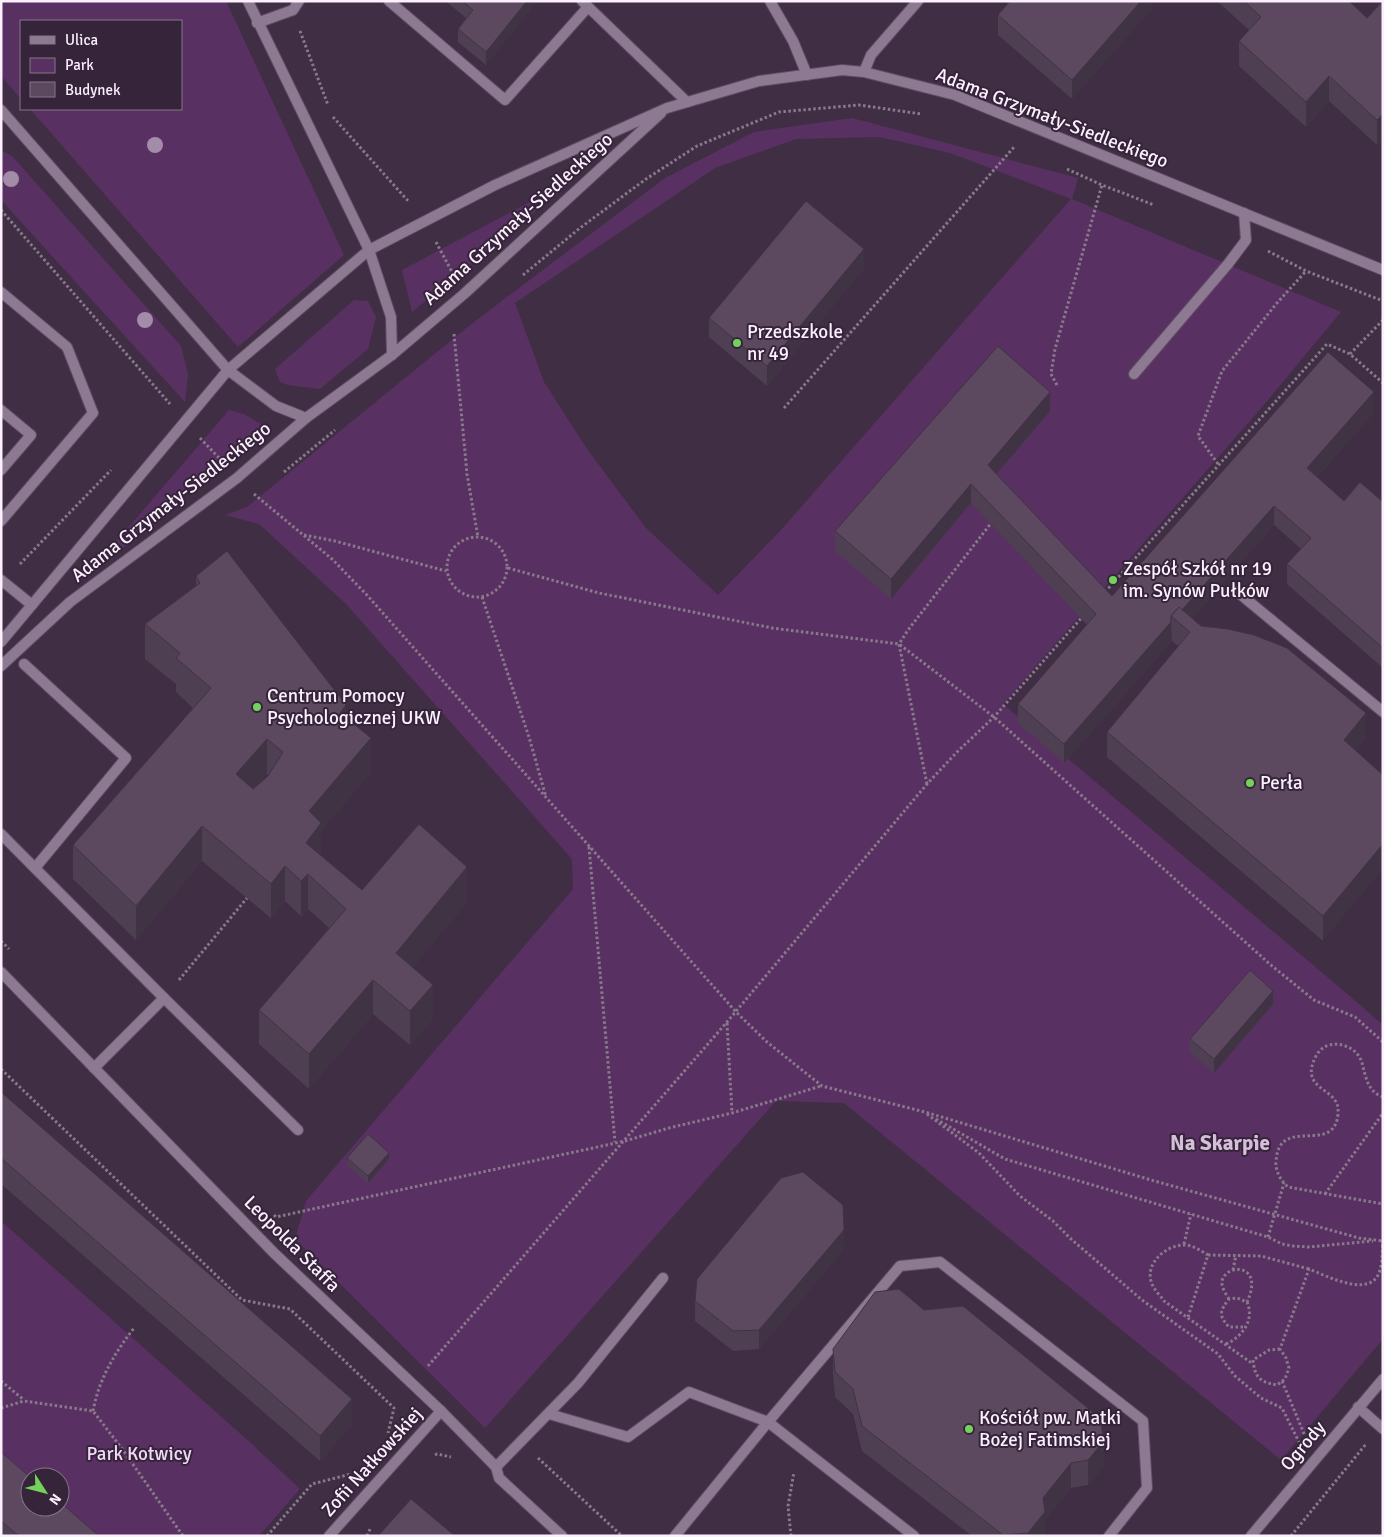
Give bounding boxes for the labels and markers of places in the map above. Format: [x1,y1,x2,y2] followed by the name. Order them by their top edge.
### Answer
[747,320,843,366] place label: Przedszkole nr 49
[731,337,743,349] marker: Przedszkole nr 49
[1123,557,1272,603] place label: Zespół Szkół nr 19 im. Synów Pułków
[1107,574,1119,586] marker: Zespół Szkół nr 19 im. Synów Pułków
[267,684,441,730] place label: Centrum Pomocy Psychologicznej UKW
[251,701,263,713] marker: Centrum Pomocy Psychologicznej UKW
[1260,771,1303,795] place label: Perła
[1244,777,1256,789] marker: Perła
[979,1406,1121,1452] place label: Kościół pw. Matki Bożej Fatimskiej
[963,1423,975,1435] marker: Kościół pw. Matki Bożej Fatimskiej

